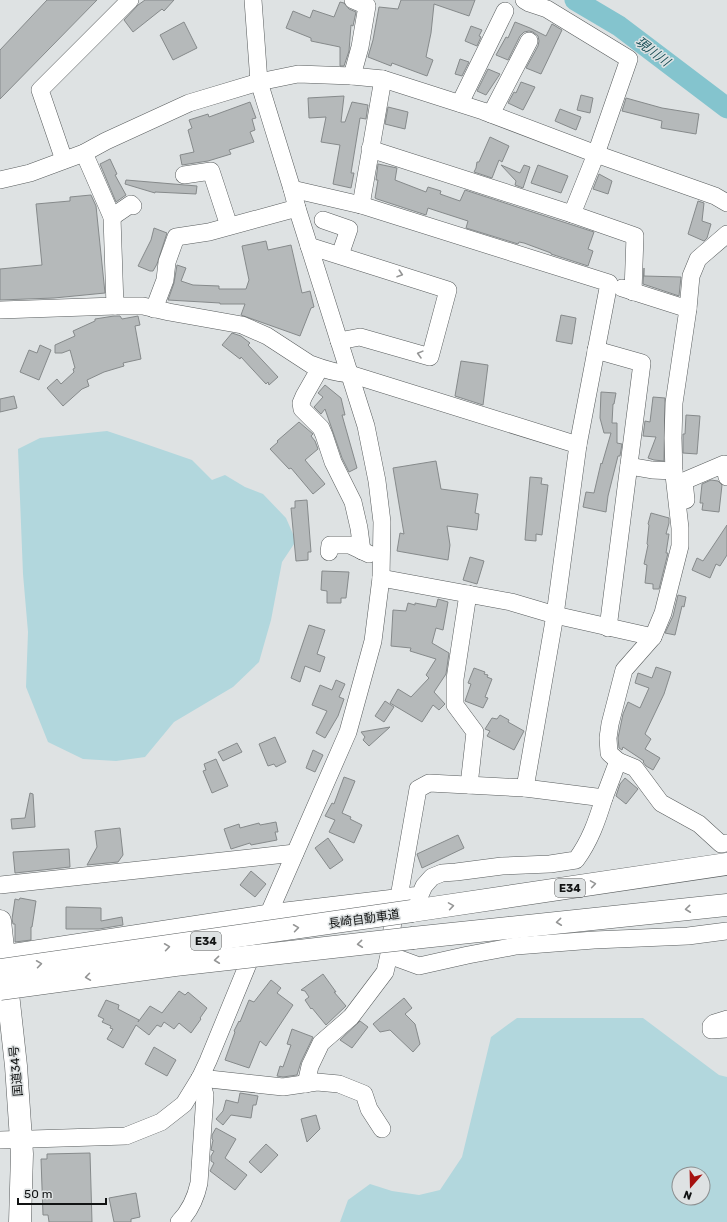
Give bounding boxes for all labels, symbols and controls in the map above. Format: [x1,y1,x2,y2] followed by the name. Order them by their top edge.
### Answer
[633,34,674,70] water label: 現川川
[397,270,404,278] one-way arrow
[417,350,424,359] one-way arrow
[555,879,585,897] road number: E34
[590,880,596,889] one-way arrow
[448,902,454,911] one-way arrow
[685,904,691,913] one-way arrow
[327,907,401,931] street label: 長崎自動車道
[556,918,562,927] one-way arrow
[293,924,299,933] one-way arrow
[191,932,221,950] road number: E34
[357,940,363,949] one-way arrow
[164,943,171,952] one-way arrow
[214,955,220,964] one-way arrow
[36,960,42,969] one-way arrow
[85,972,91,981] one-way arrow
[7,1045,25,1097] street label: 国道34号
[671,1166,711,1206] north arrow
[18,1180,106,1206] scale bar
[24,1187,52,1201] text: 50 m
[682,1187,694,1202] text: N

